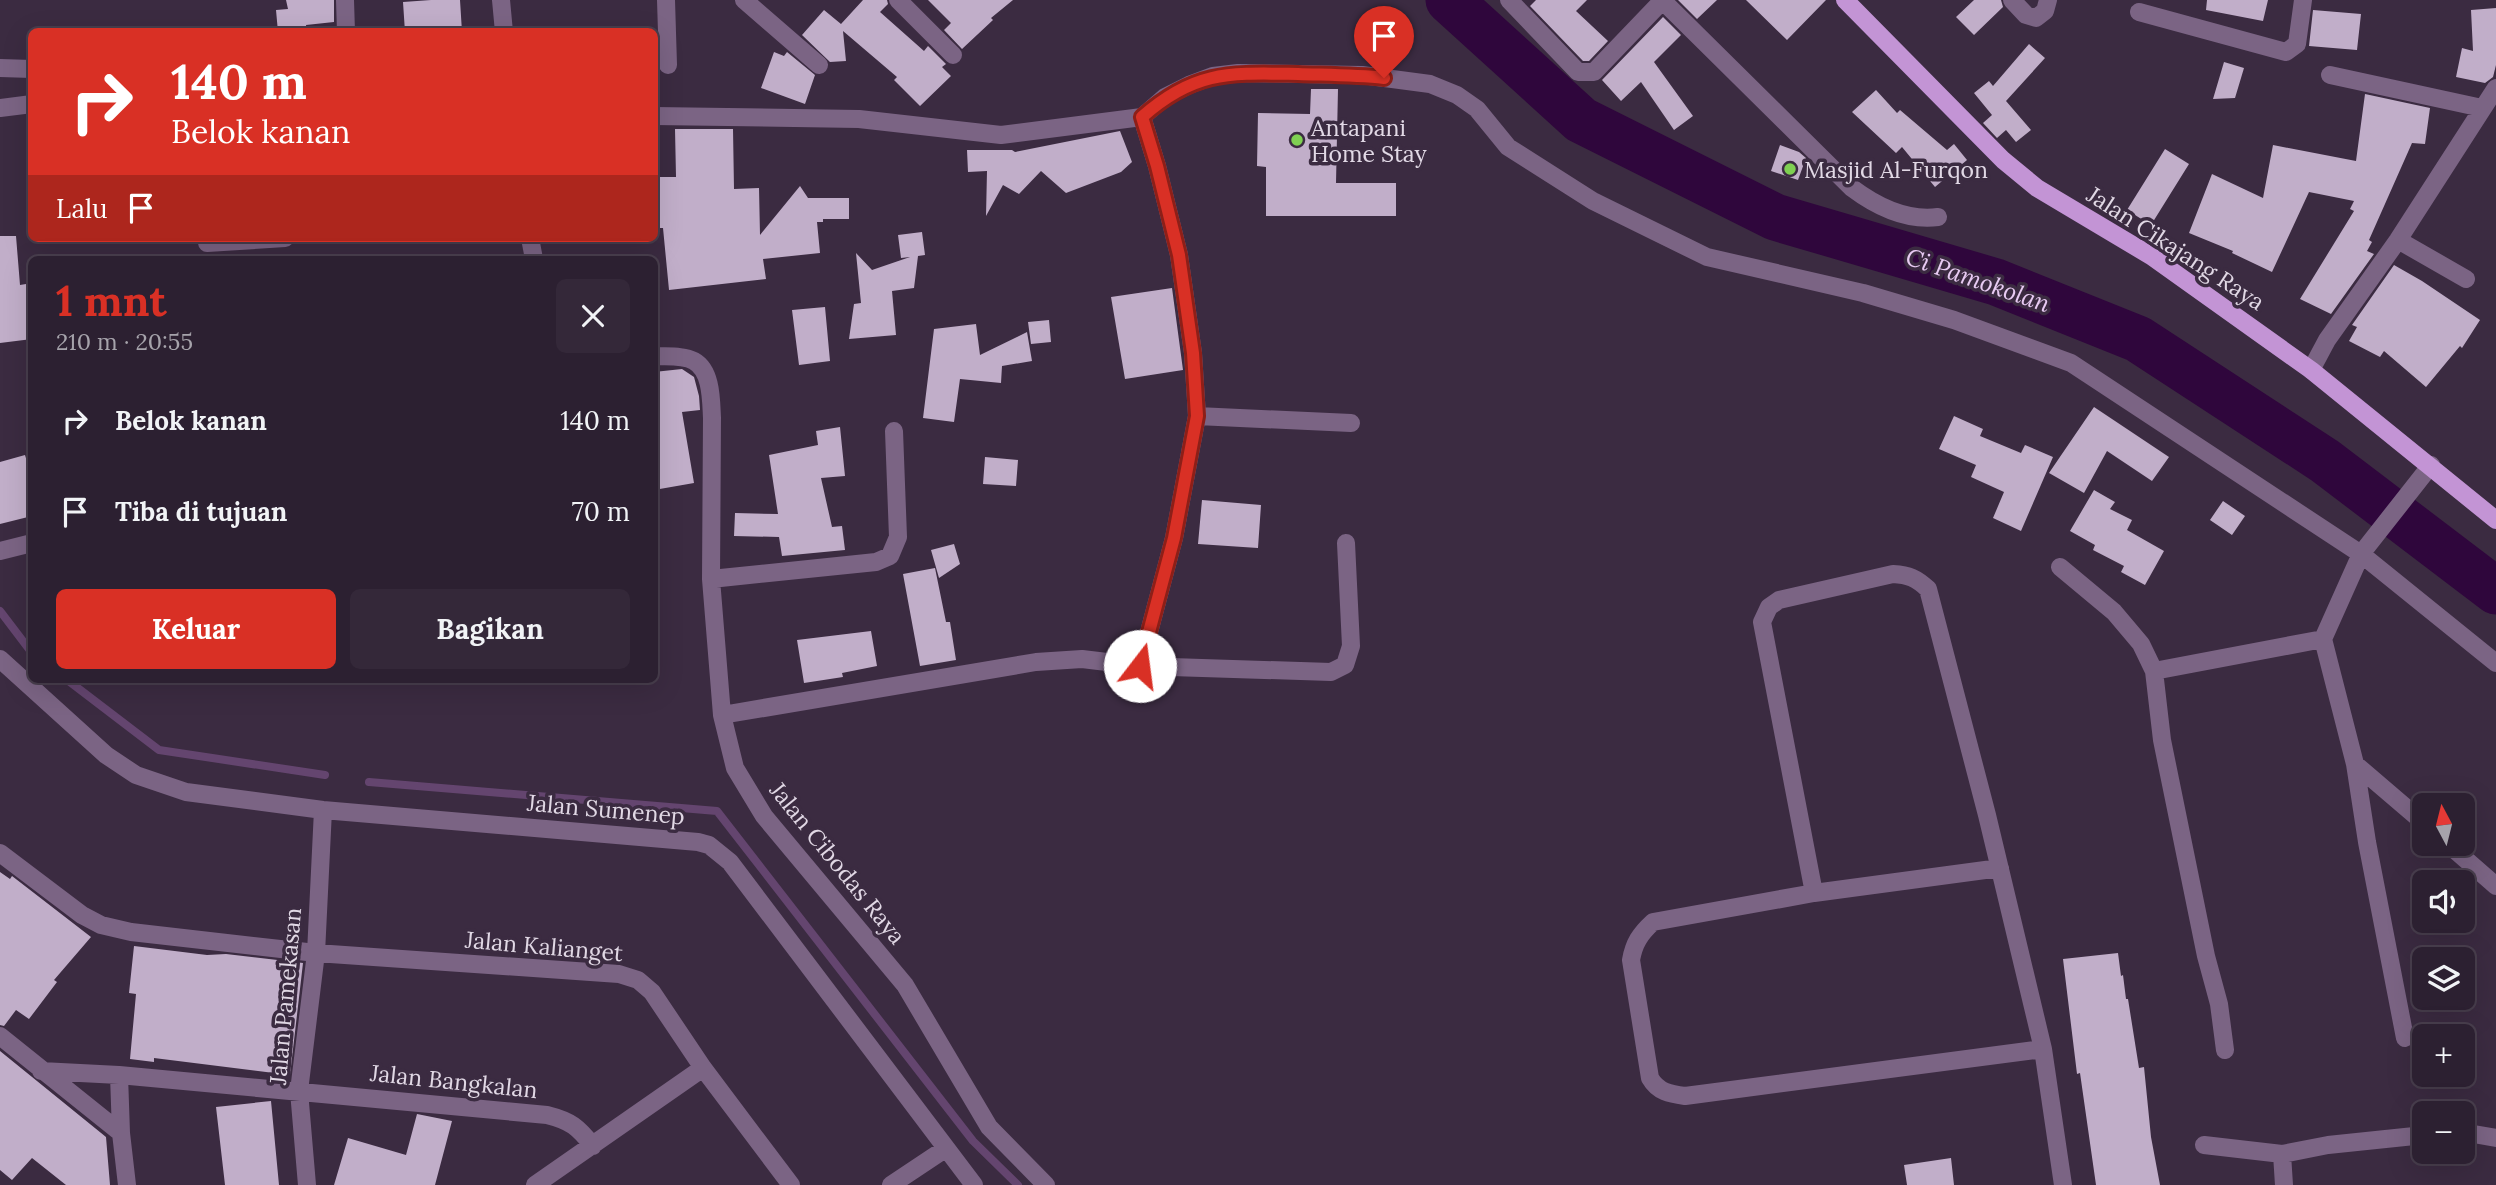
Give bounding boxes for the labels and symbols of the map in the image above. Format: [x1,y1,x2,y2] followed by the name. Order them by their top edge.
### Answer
[1354,6,1414,78] pin
[1310,113,1427,168] place label: Antapani Home Stay
[1289,132,1305,148] marker: Antapani Home Stay
[1804,155,1988,184] place label: Masjid Al-Furqon
[1782,161,1798,177] marker: Masjid Al-Furqon
[2081,179,2270,316] street label: Jalan Cikajang Raya
[1902,241,2055,319] water label: Ci Pamokolan
[1103,629,1177,703] position arrow
[763,775,912,950] street label: Jalan Cibodas Raya
[525,788,686,830] street label: Jalan Sumenep
[2412,793,2474,856] north arrow
[263,906,307,1087] street label: Jalan Pamekasan
[463,925,624,967] street label: Jalan Kalianget
[368,1058,539,1104] street label: Jalan Bangkalan

